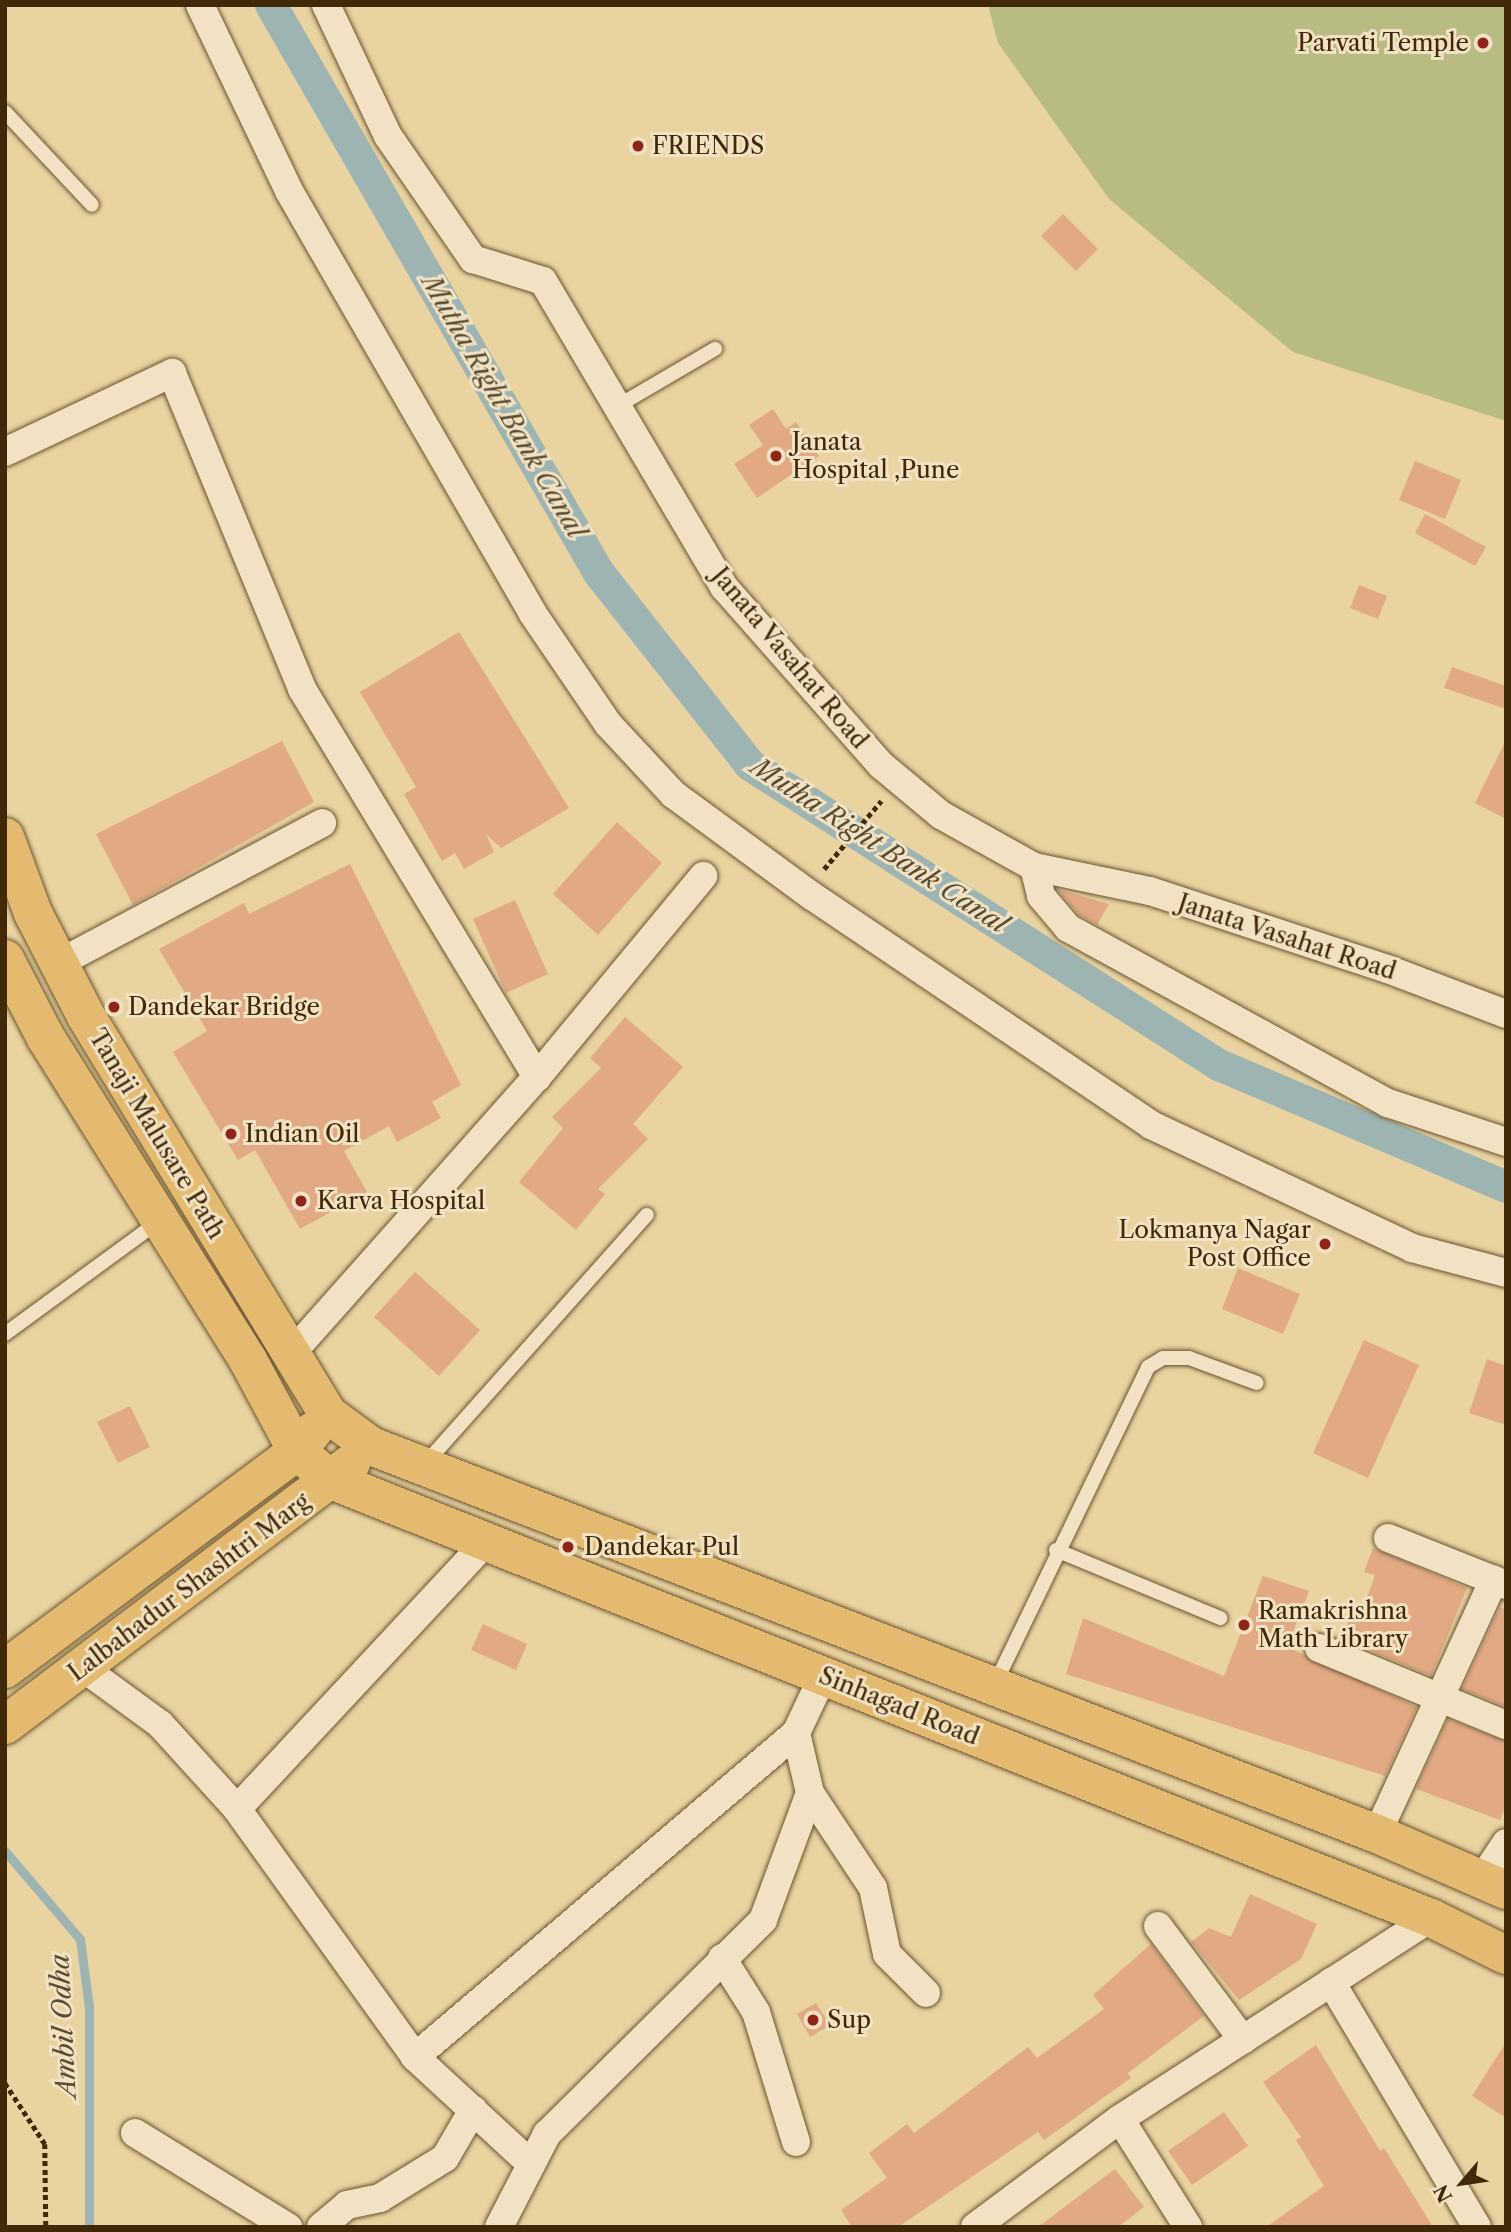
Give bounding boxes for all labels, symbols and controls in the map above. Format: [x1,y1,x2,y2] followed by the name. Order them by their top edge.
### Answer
[1297,29,1469,57] place label: Parvati Temple
[1475,35,1491,51] marker: Parvati Temple
[652,132,764,160] place label: FRIENDS
[630,138,646,154] marker: FRIENDS
[415,269,591,545] water label: Mutha Right Bank Canal
[792,428,959,484] place label: Janata Hospital ,Pune
[766,446,786,466] marker: Janata Hospital ,Pune
[705,561,875,755] street label: Janata Vasahat Road
[745,751,1013,941] water label: Mutha Right Bank Canal
[1174,888,1400,986] street label: Janata Vasahat Road
[128,993,320,1021] place label: Dandekar Bridge
[106,999,122,1015] marker: Dandekar Bridge
[83,1024,231,1244] street label: Tanaji Malusare Path
[245,1120,359,1148] place label: Indian Oil
[223,1126,239,1142] marker: Indian Oil
[317,1187,485,1215] place label: Karva Hospital
[291,1191,311,1211] marker: Karva Hospital
[1118,1216,1311,1272] place label: Lokmanya Nagar Post Office
[1317,1236,1333,1252] marker: Lokmanya Nagar Post Office
[62,1487,316,1687] street label: Lalbahadur Shashtri Marg
[584,1533,739,1561] place label: Dandekar Pul
[558,1537,578,1557] marker: Dandekar Pul
[1258,1597,1408,1653] place label: Ramakrishna Math Library
[1236,1617,1252,1633] marker: Ramakrishna Math Library
[815,1661,983,1751] street label: Sinhagad Road
[45,1953,83,2099] water label: Ambil Odha
[827,2006,871,2034] place label: Sup
[805,2012,821,2028] marker: Sup
[1427,2148,1497,2218] north arrow
[1429,2181,1457,2206] text: N

